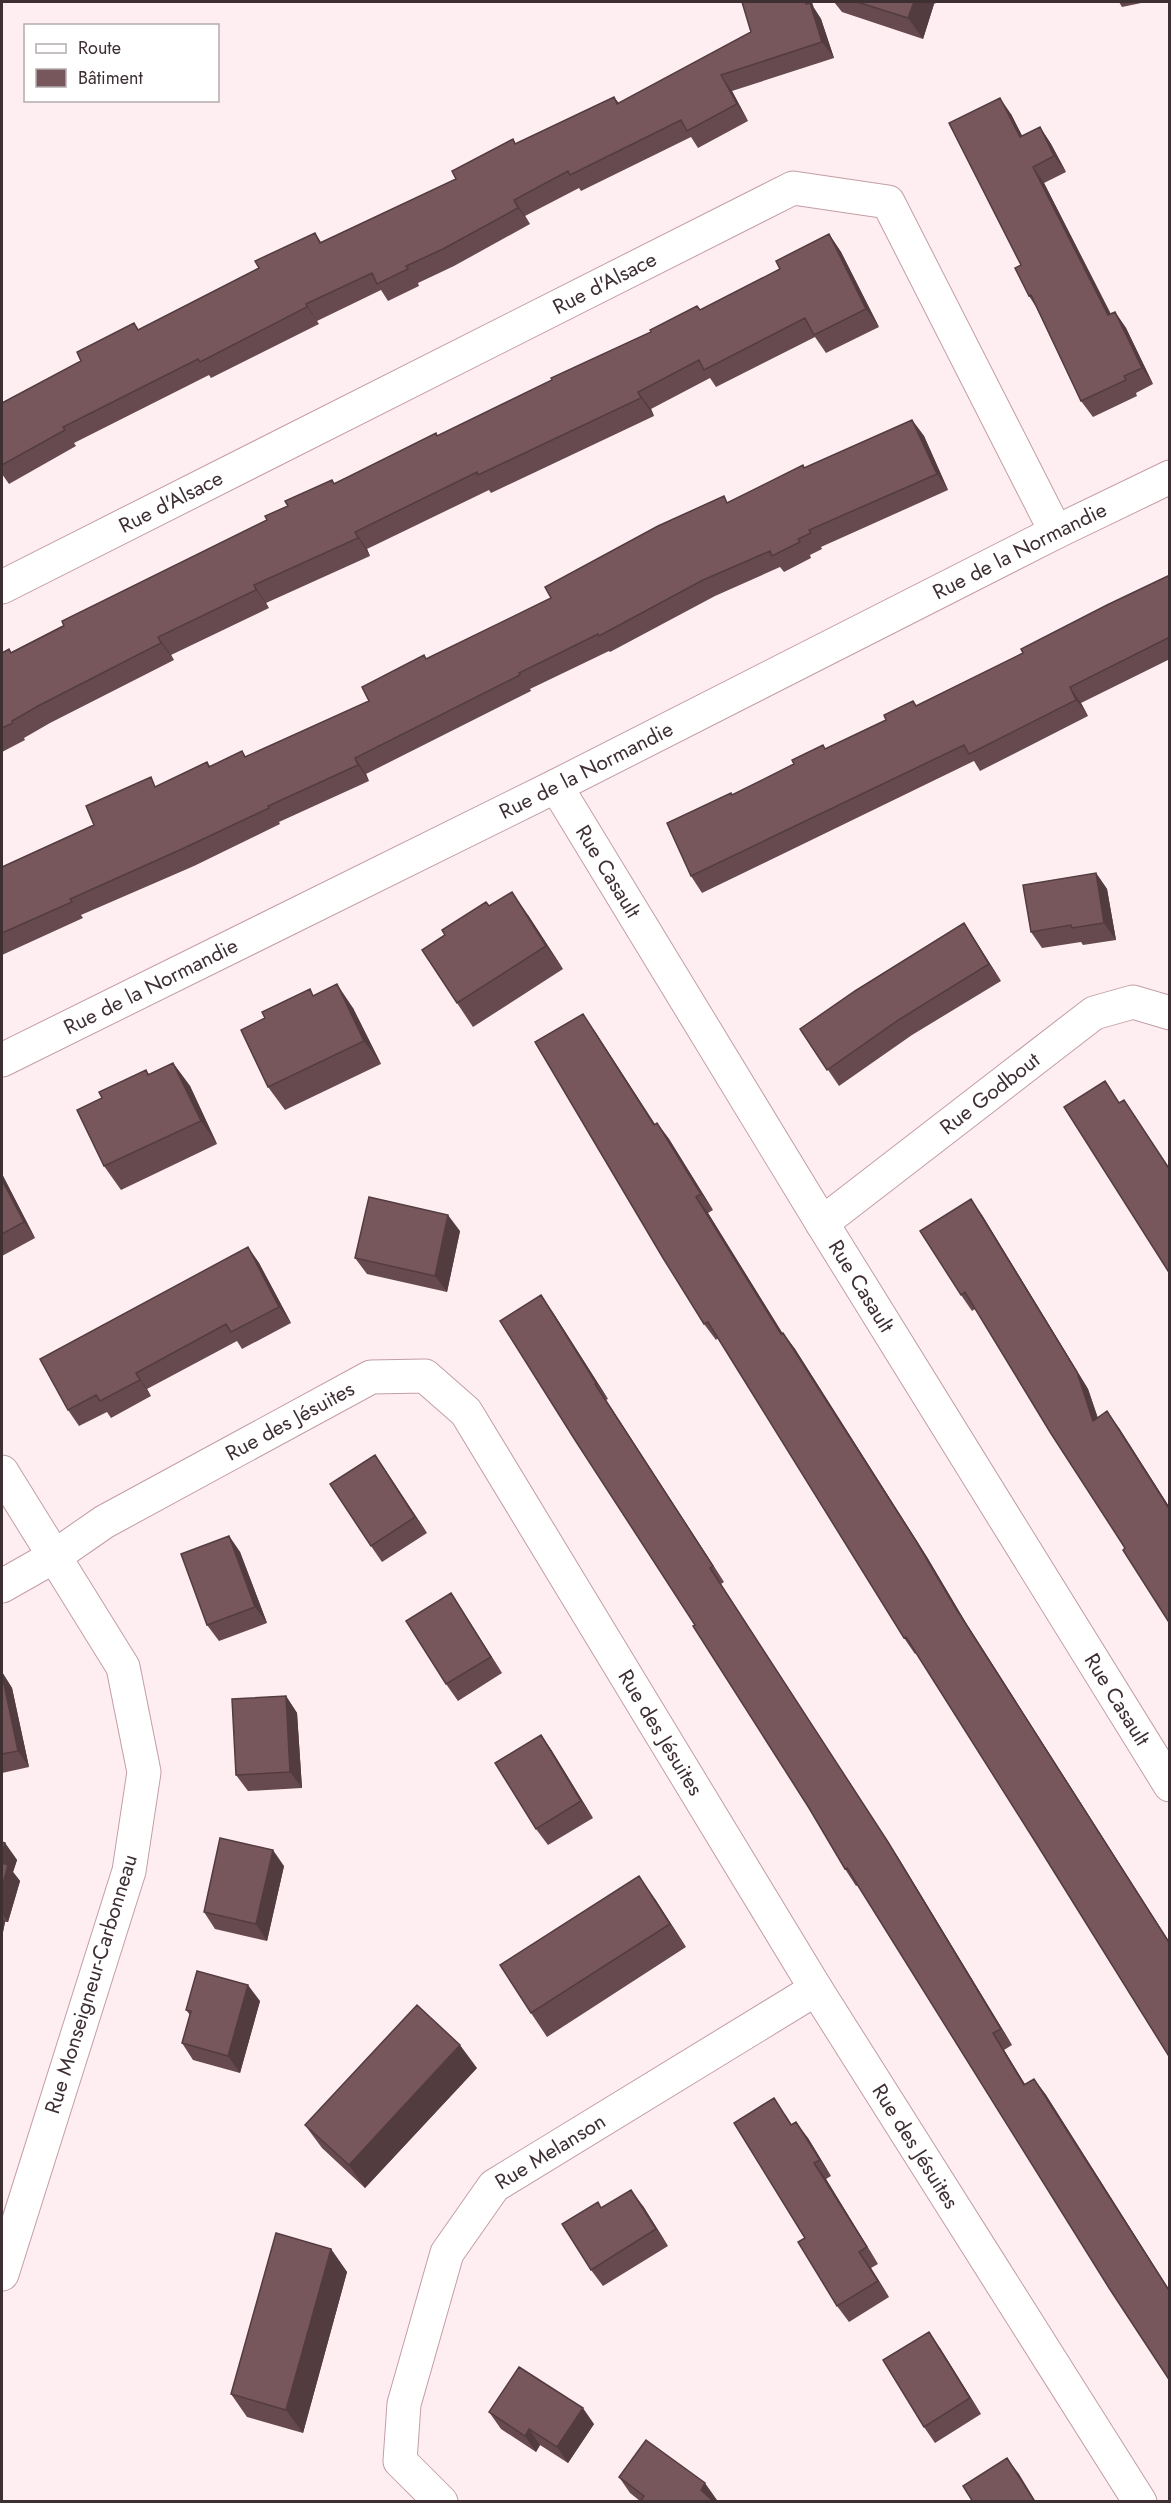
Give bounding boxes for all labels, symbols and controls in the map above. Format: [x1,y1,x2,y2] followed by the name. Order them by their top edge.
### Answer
[24,24,219,102] legend
[78,35,121,61] text: Route
[78,65,144,91] text: Bâtiment
[547,244,662,322] street label: Rue d'Alsace
[114,463,228,541] street label: Rue d'Alsace
[928,495,1112,607] street label: Rue de la Normandie
[494,714,678,827] street label: Rue de la Normandie
[568,819,648,924] street label: Rue Casault
[59,931,243,1042] street label: Rue de la Normandie
[933,1045,1046,1142] street label: Rue Godbout
[821,1234,901,1338] street label: Rue Casault
[220,1374,360,1468] street label: Rue des Jésuites
[1077,1647,1157,1752] street label: Rue Casault
[611,1664,710,1801] street label: Rue des Jésuites
[37,1851,145,2117] street label: Rue Monseigneur-Carbonneau
[865,2078,966,2215] street label: Rue des Jésuites
[489,2106,611,2197] street label: Rue Melanson

